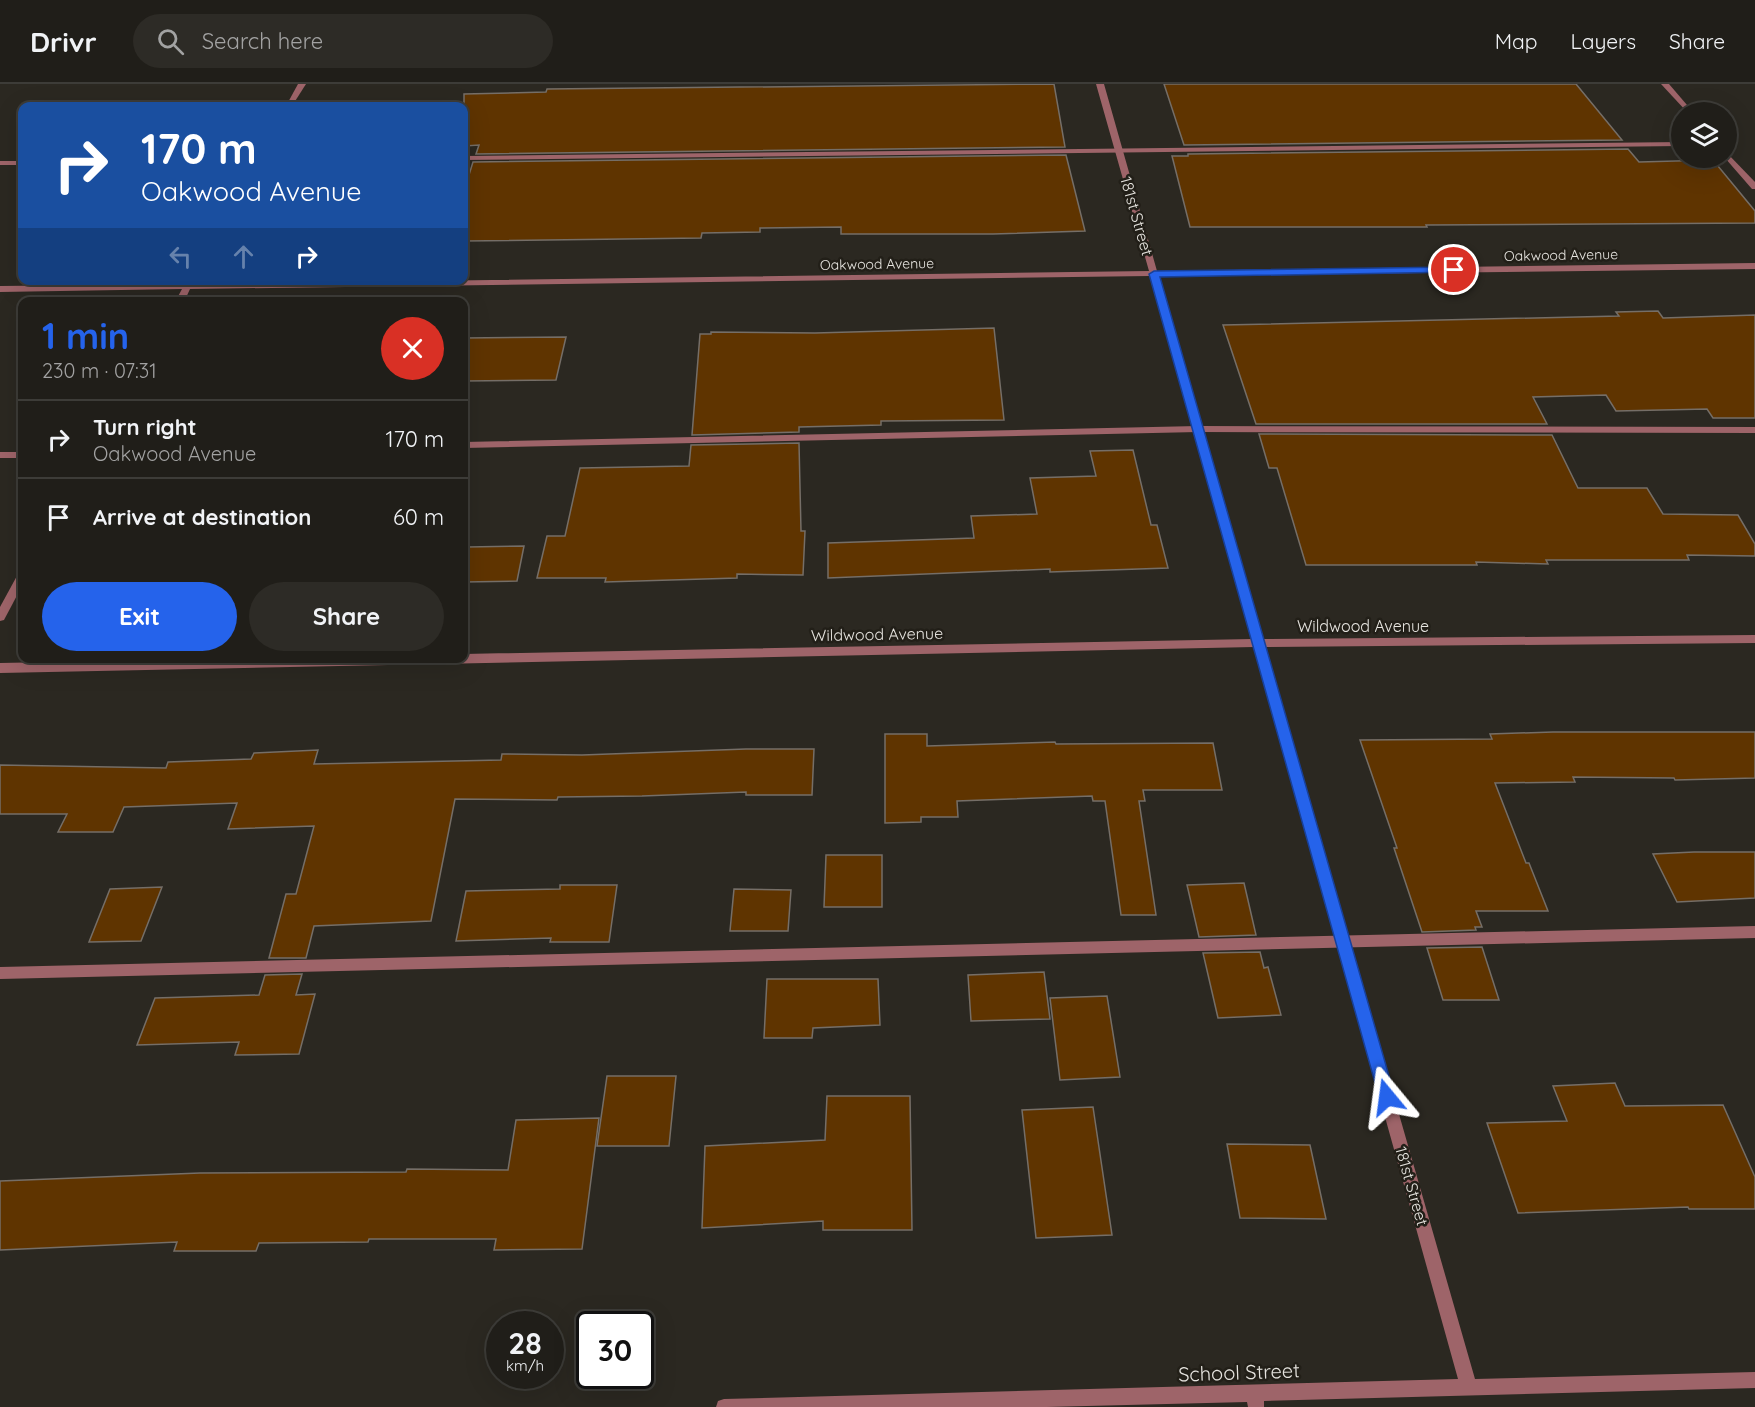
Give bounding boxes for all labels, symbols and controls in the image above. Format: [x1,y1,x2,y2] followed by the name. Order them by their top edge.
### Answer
[133,14,553,68] search box
[30,24,97,59] text: Drivr
[154,25,187,58] icon: search
[202,27,323,55] text: Search here
[1495,28,1538,54] text: Map
[1571,28,1636,54] text: Layers
[1669,28,1725,54] text: Share
[1671,102,1737,168] map controls
[1671,102,1737,168] button: layers
[141,122,257,175] text: 170 m
[42,126,120,204] icon: right
[141,174,361,208] text: Oakwood Avenue
[1116,174,1158,258] street label: 181st Street
[164,240,197,273] icon: left
[227,240,260,273] icon: ahead
[290,240,323,273] icon: right
[1428,244,1479,295] pin
[1504,245,1618,265] street label: Oakwood Avenue
[1437,253,1470,286] icon: arrive
[820,254,934,274] street label: Oakwood Avenue
[42,313,129,358] text: 1 min
[381,317,444,380] button: close
[42,358,157,383] text: 230 m · 07:31
[93,413,197,441] text: Turn right
[42,423,75,456] icon: right
[385,425,444,453] text: 170 m
[93,441,256,466] text: Oakwood Avenue
[42,501,75,534] icon: arrive
[93,503,311,531] text: Arrive at destination
[393,503,444,531] text: 60 m
[42,582,237,651] button: Exit
[249,582,444,651] button: Share
[1297,616,1429,636] street label: Wildwood Avenue
[811,623,943,645] street label: Wildwood Avenue
[1355,1065,1419,1129] position arrow
[1391,1144,1433,1228] street label: 181st Street
[576,1311,654,1389] speed limit sign: 30
[508,1324,542,1362] text: 28
[506,1356,544,1375] text: km/h
[1178,1357,1301,1387] street label: School Street

